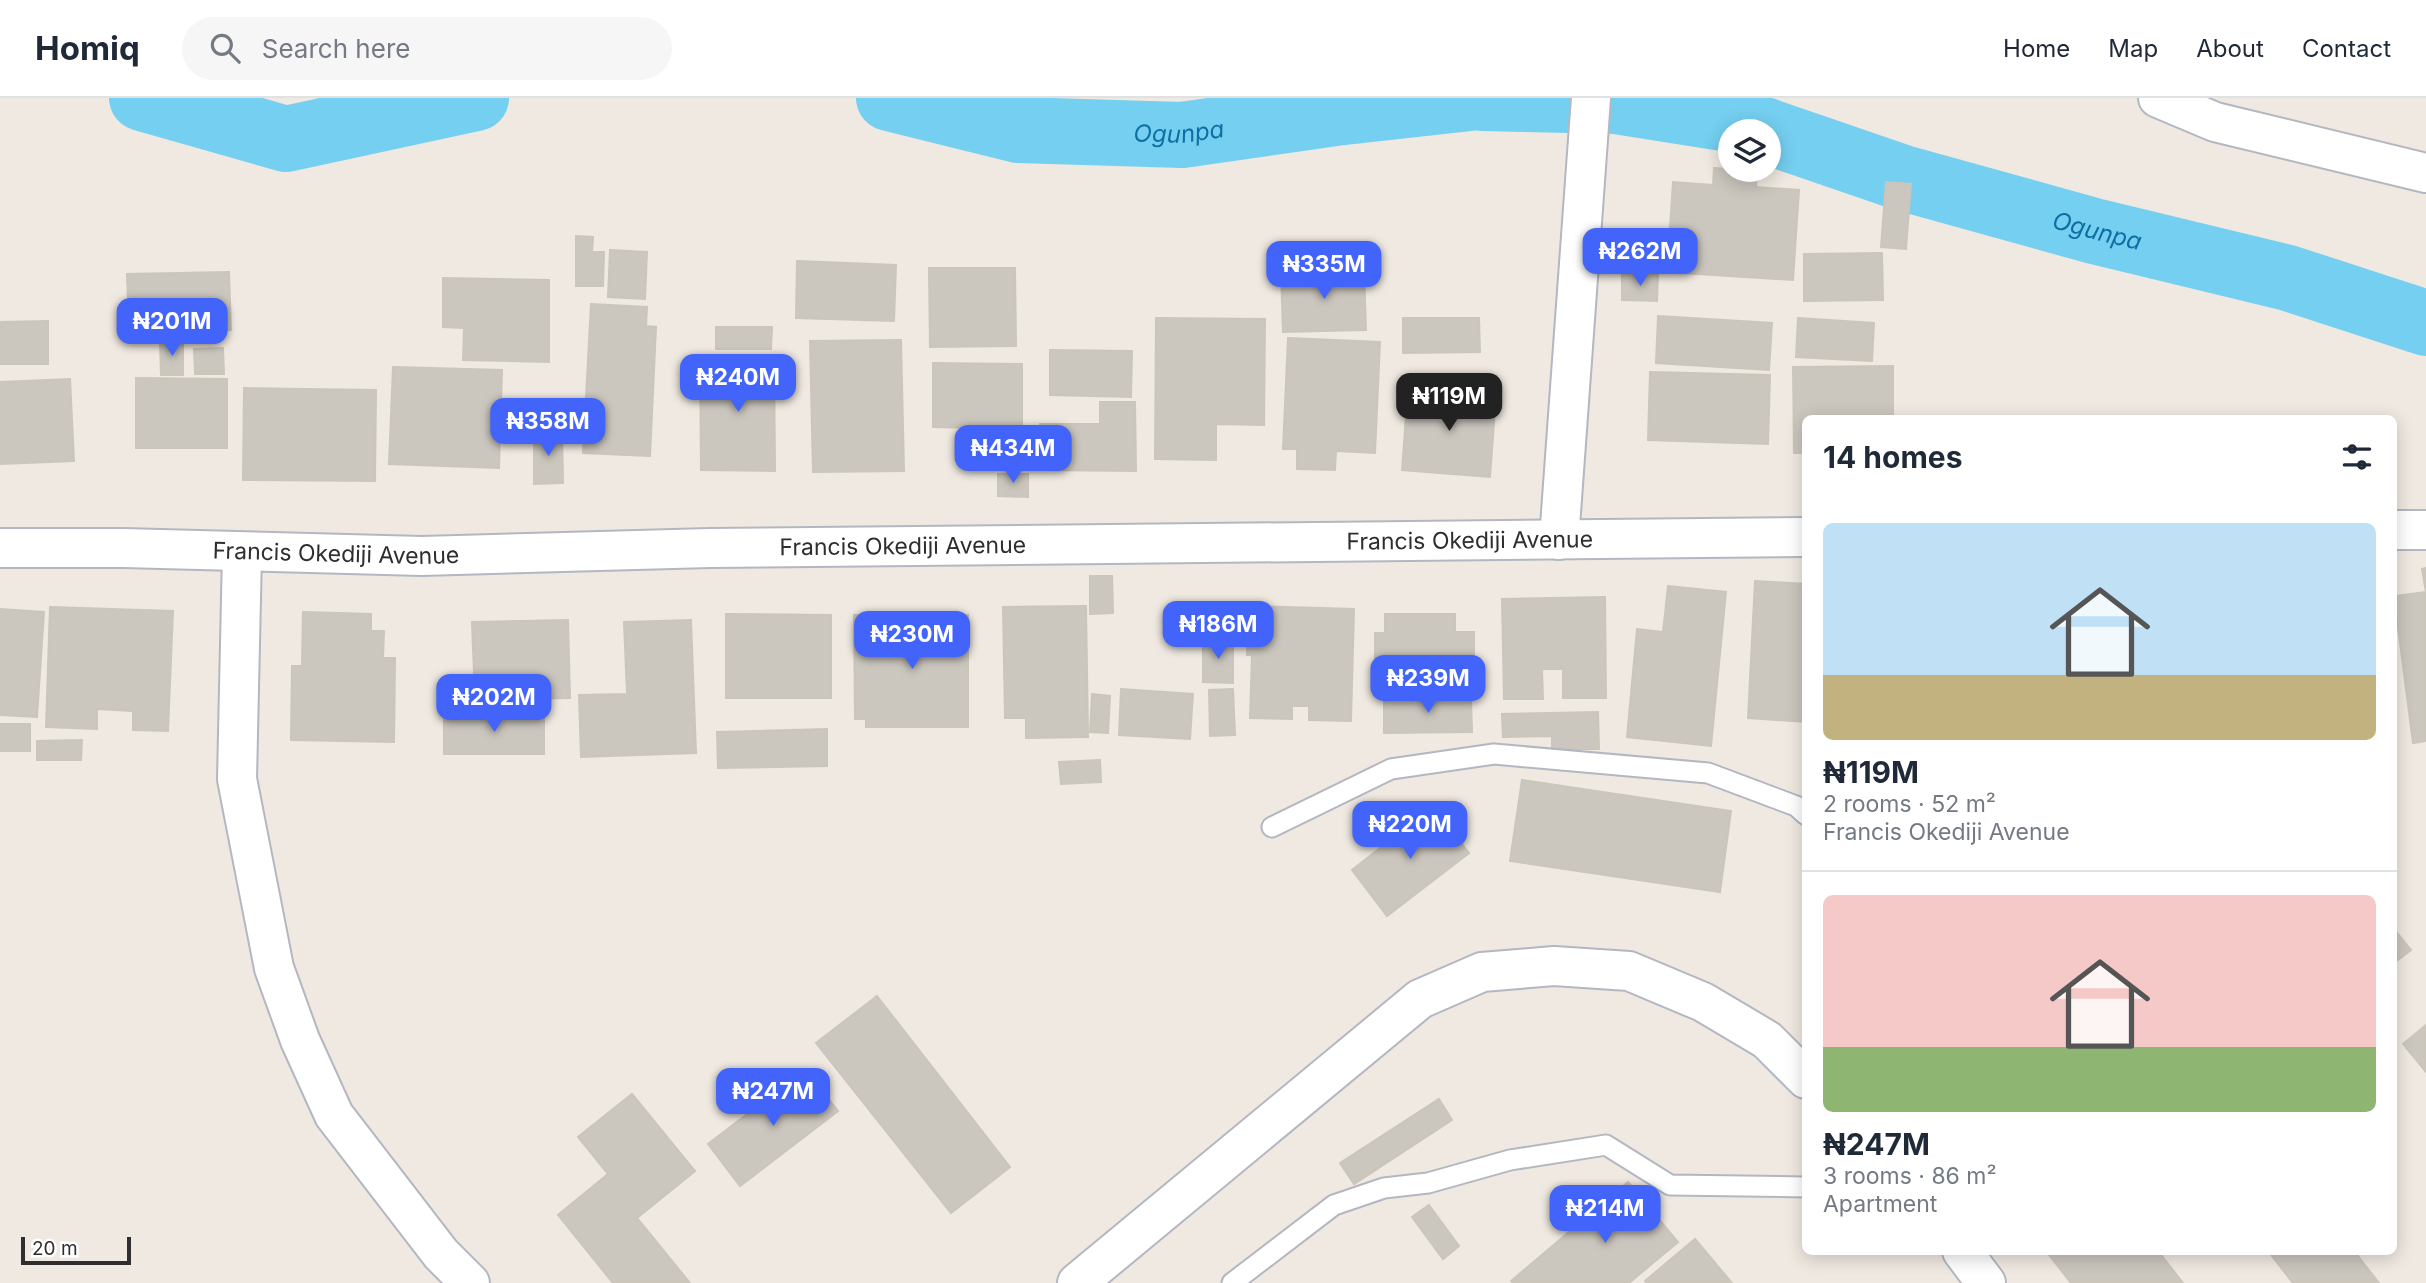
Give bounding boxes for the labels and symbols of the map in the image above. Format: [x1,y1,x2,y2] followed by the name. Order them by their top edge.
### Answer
[1133,114,1226,149] water label: Ogunpa
[2049,205,2145,256] water label: Ogunpa
[1591,228,1689,288] pin: ₦262M
[1275,242,1373,301] pin: ₦335M
[123,299,221,358] pin: ₦201M
[689,354,787,414] pin: ₦240M
[1400,374,1498,433] pin: ₦119M
[499,398,597,458] pin: ₦358M
[964,426,1062,485] pin: ₦434M
[1346,525,1593,556] street label: Francis Okediji Avenue
[779,531,1026,561] street label: Francis Okediji Avenue
[212,536,460,570] street label: Francis Okediji Avenue
[1169,602,1267,661] pin: ₦186M
[863,612,961,671] pin: ₦230M
[1379,656,1477,715] pin: ₦239M
[445,674,543,734] pin: ₦202M
[1361,802,1459,861] pin: ₦220M
[724,1068,822,1128] pin: ₦247M
[1556,1186,1654,1245] pin: ₦214M
[21,1234,131,1266] scale bar

